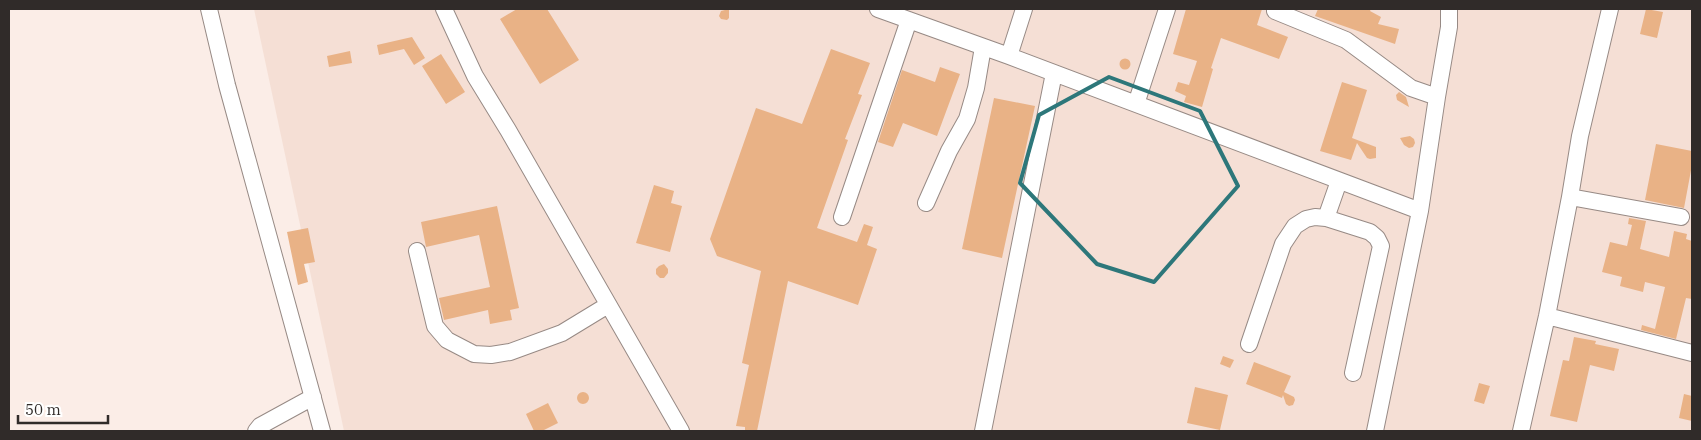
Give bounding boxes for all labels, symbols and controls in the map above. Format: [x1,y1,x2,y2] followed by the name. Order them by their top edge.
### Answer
[18,392,108,424] scale bar
[25,400,61,419] text: 50 m

